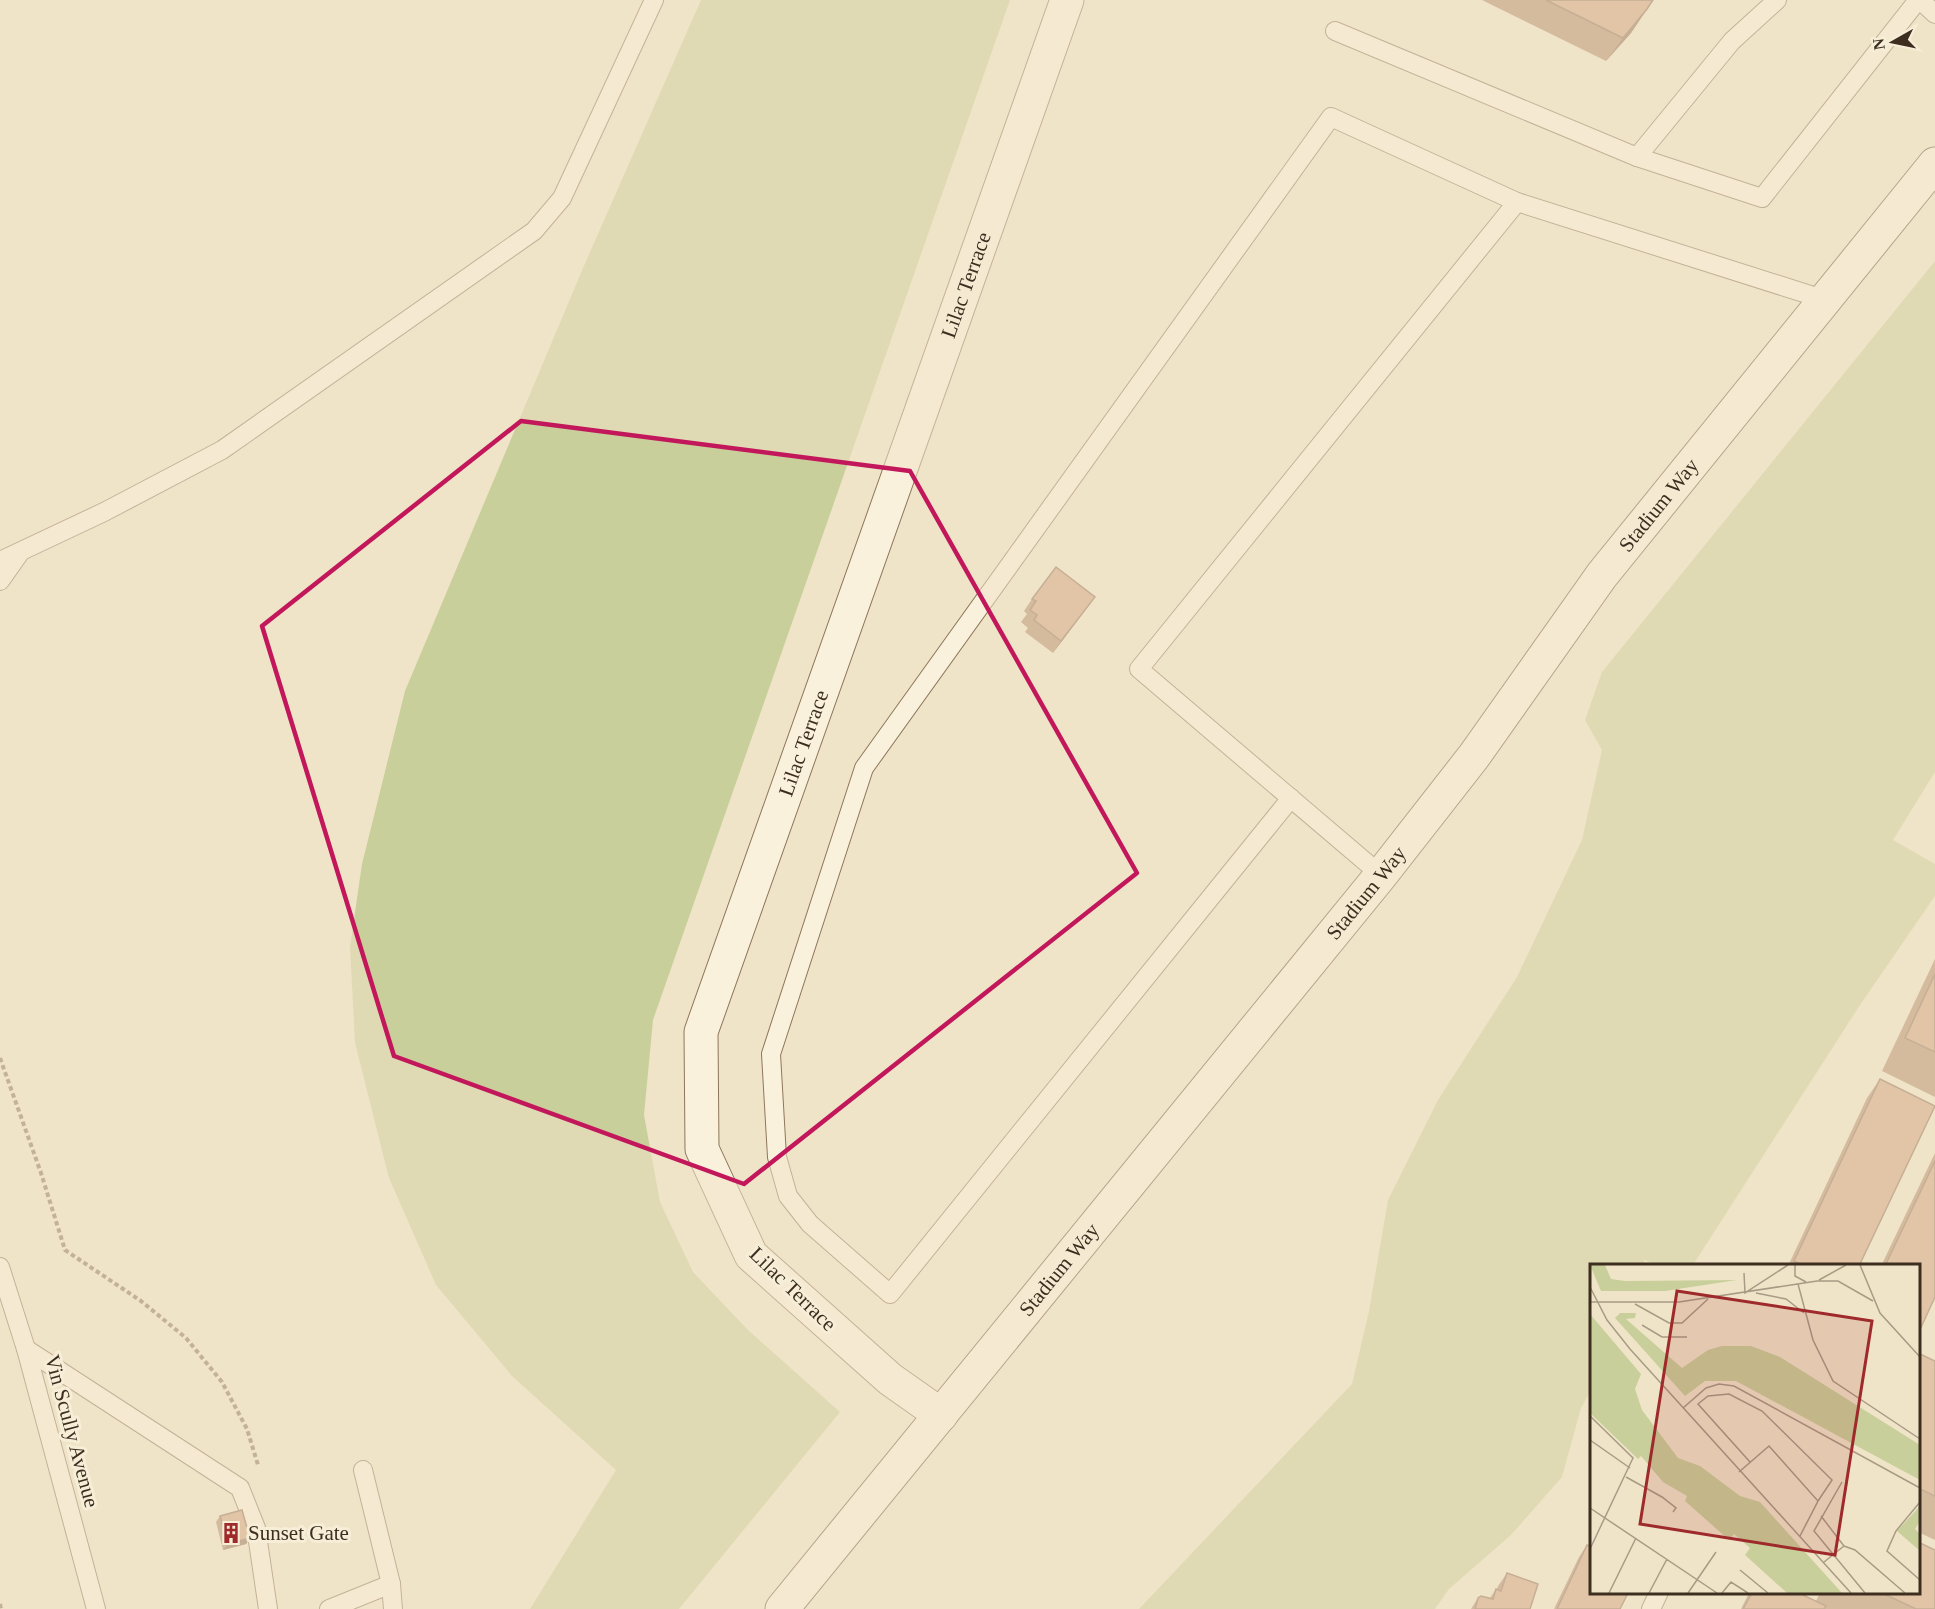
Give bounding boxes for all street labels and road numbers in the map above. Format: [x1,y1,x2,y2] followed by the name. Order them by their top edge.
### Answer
[936,229,996,341] street label: Lilac Terrace
[1614,453,1704,557] street label: Stadium Way
[774,687,833,799] street label: Lilac Terrace
[1321,841,1411,944] street label: Stadium Way
[1014,1218,1104,1321] street label: Stadium Way
[745,1242,841,1336] street label: Lilac Terrace
[40,1352,104,1510] street label: Vin Scully Avenue

